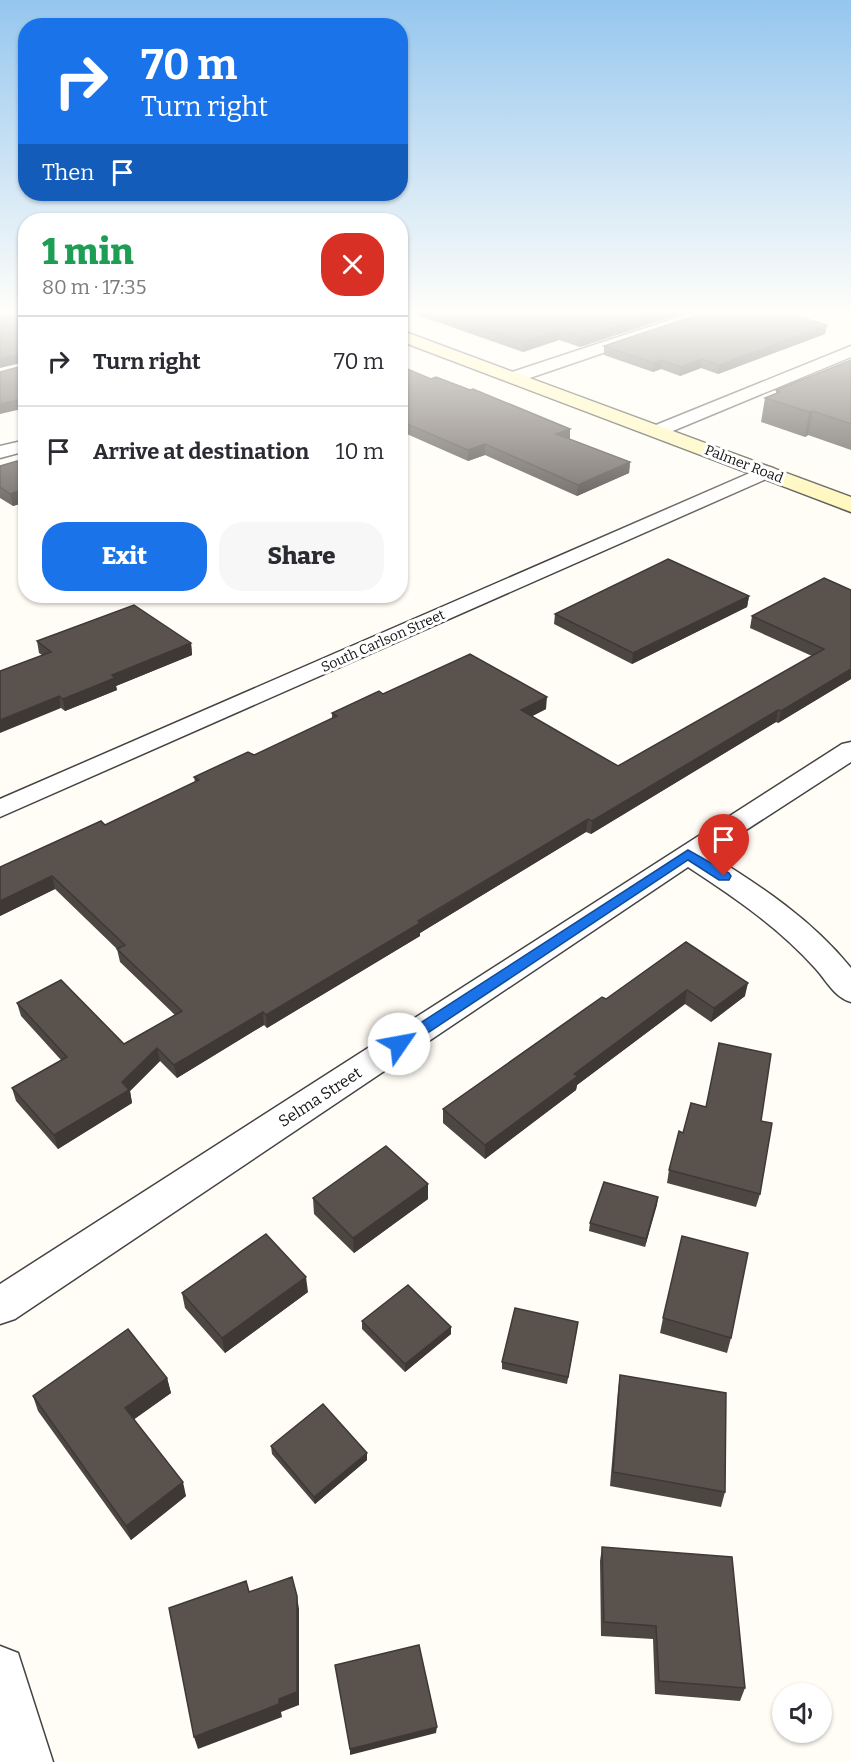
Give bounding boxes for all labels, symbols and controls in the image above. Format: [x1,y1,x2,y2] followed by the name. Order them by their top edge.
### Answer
[141,40,237,90] text: 70 m
[42,42,120,120] icon: right
[141,91,268,123] text: Turn right
[106,156,139,189] icon: arrive
[42,159,94,186] text: Then
[42,230,134,274] text: 1 min
[321,233,384,296] button: close
[42,275,146,299] text: 80 m · 17:35
[42,345,75,378] icon: right
[93,348,201,375] text: Turn right
[334,348,384,375] text: 70 m
[42,435,75,468] icon: arrive
[93,438,309,465] text: Arrive at destination
[336,438,384,465] text: 10 m
[702,441,786,487] street label: Palmer Road
[42,522,207,591] button: Exit
[219,522,384,591] button: Share
[318,606,448,676] street label: South Carlson Street
[698,814,749,876] pin
[707,823,740,856] icon: arrive
[367,1012,431,1076] position arrow
[275,1063,365,1131] street label: Selma Street
[772,1683,832,1743] map controls
[772,1683,832,1743] button: sound

